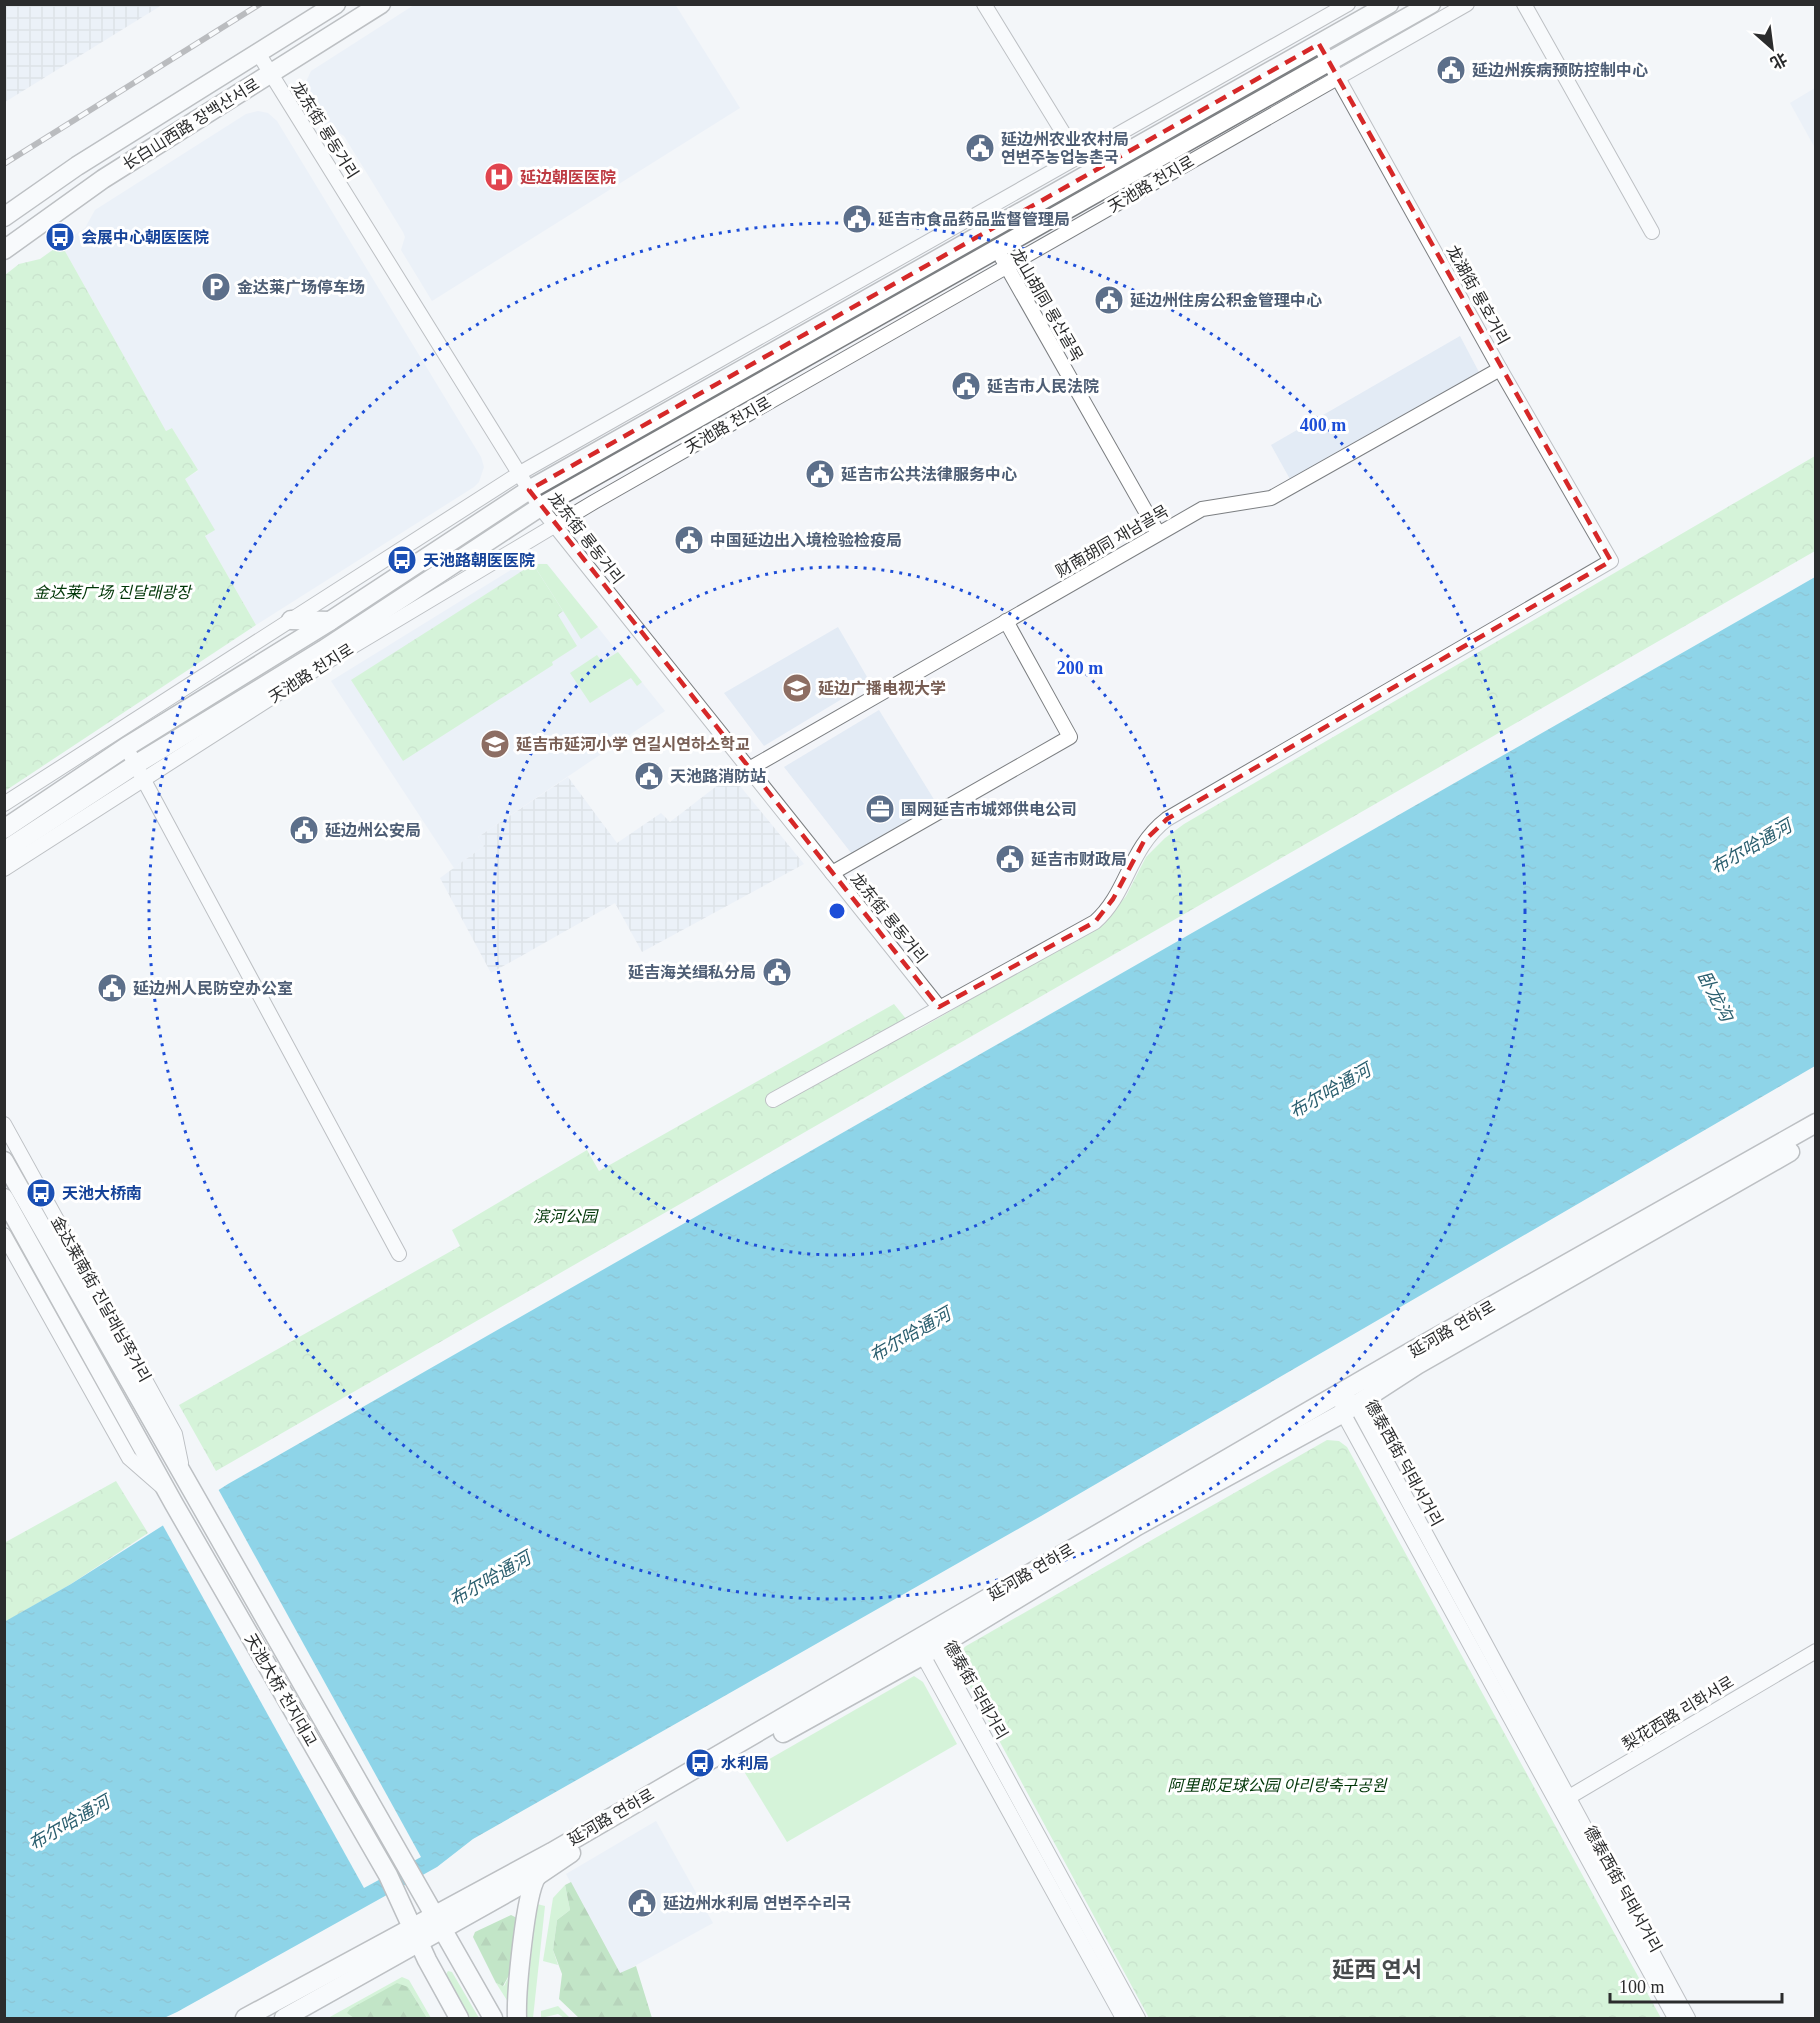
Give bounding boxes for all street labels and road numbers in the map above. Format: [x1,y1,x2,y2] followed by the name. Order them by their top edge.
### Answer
[120,75,263,173] street label: 长白山西路 장백산서로
[288,78,362,182] street label: 龙东街 룡동거리
[1105,152,1197,215] street label: 天池路 천지로
[1444,242,1512,348] street label: 龙湖街 룡호거리
[1008,246,1086,364] street label: 龙山胡同 룡산골목
[682,393,774,456] street label: 天池路 천지로
[545,489,627,587] street label: 龙东街 룡동거리
[1053,502,1171,580] street label: 财南胡同 재남골목
[266,640,357,706] street label: 天池路 천지로
[848,870,930,966] street label: 龙东街 룡동거리
[48,1213,154,1385] street label: 金达莱南街 진달래남쪽거리
[1406,1297,1498,1360] street label: 延河路 연하로
[1362,1397,1446,1529] street label: 德泰西街 덕태서거리
[985,1540,1077,1603] street label: 延河路 연하로
[242,1631,320,1749] street label: 天池大桥 천지대교
[941,1638,1011,1742] street label: 德泰街 덕태거리
[1619,1673,1737,1753] street label: 梨花西路 리화서로
[565,1785,657,1848] street label: 延河路 연하로
[1581,1823,1665,1955] street label: 德泰西街 덕태서거리

